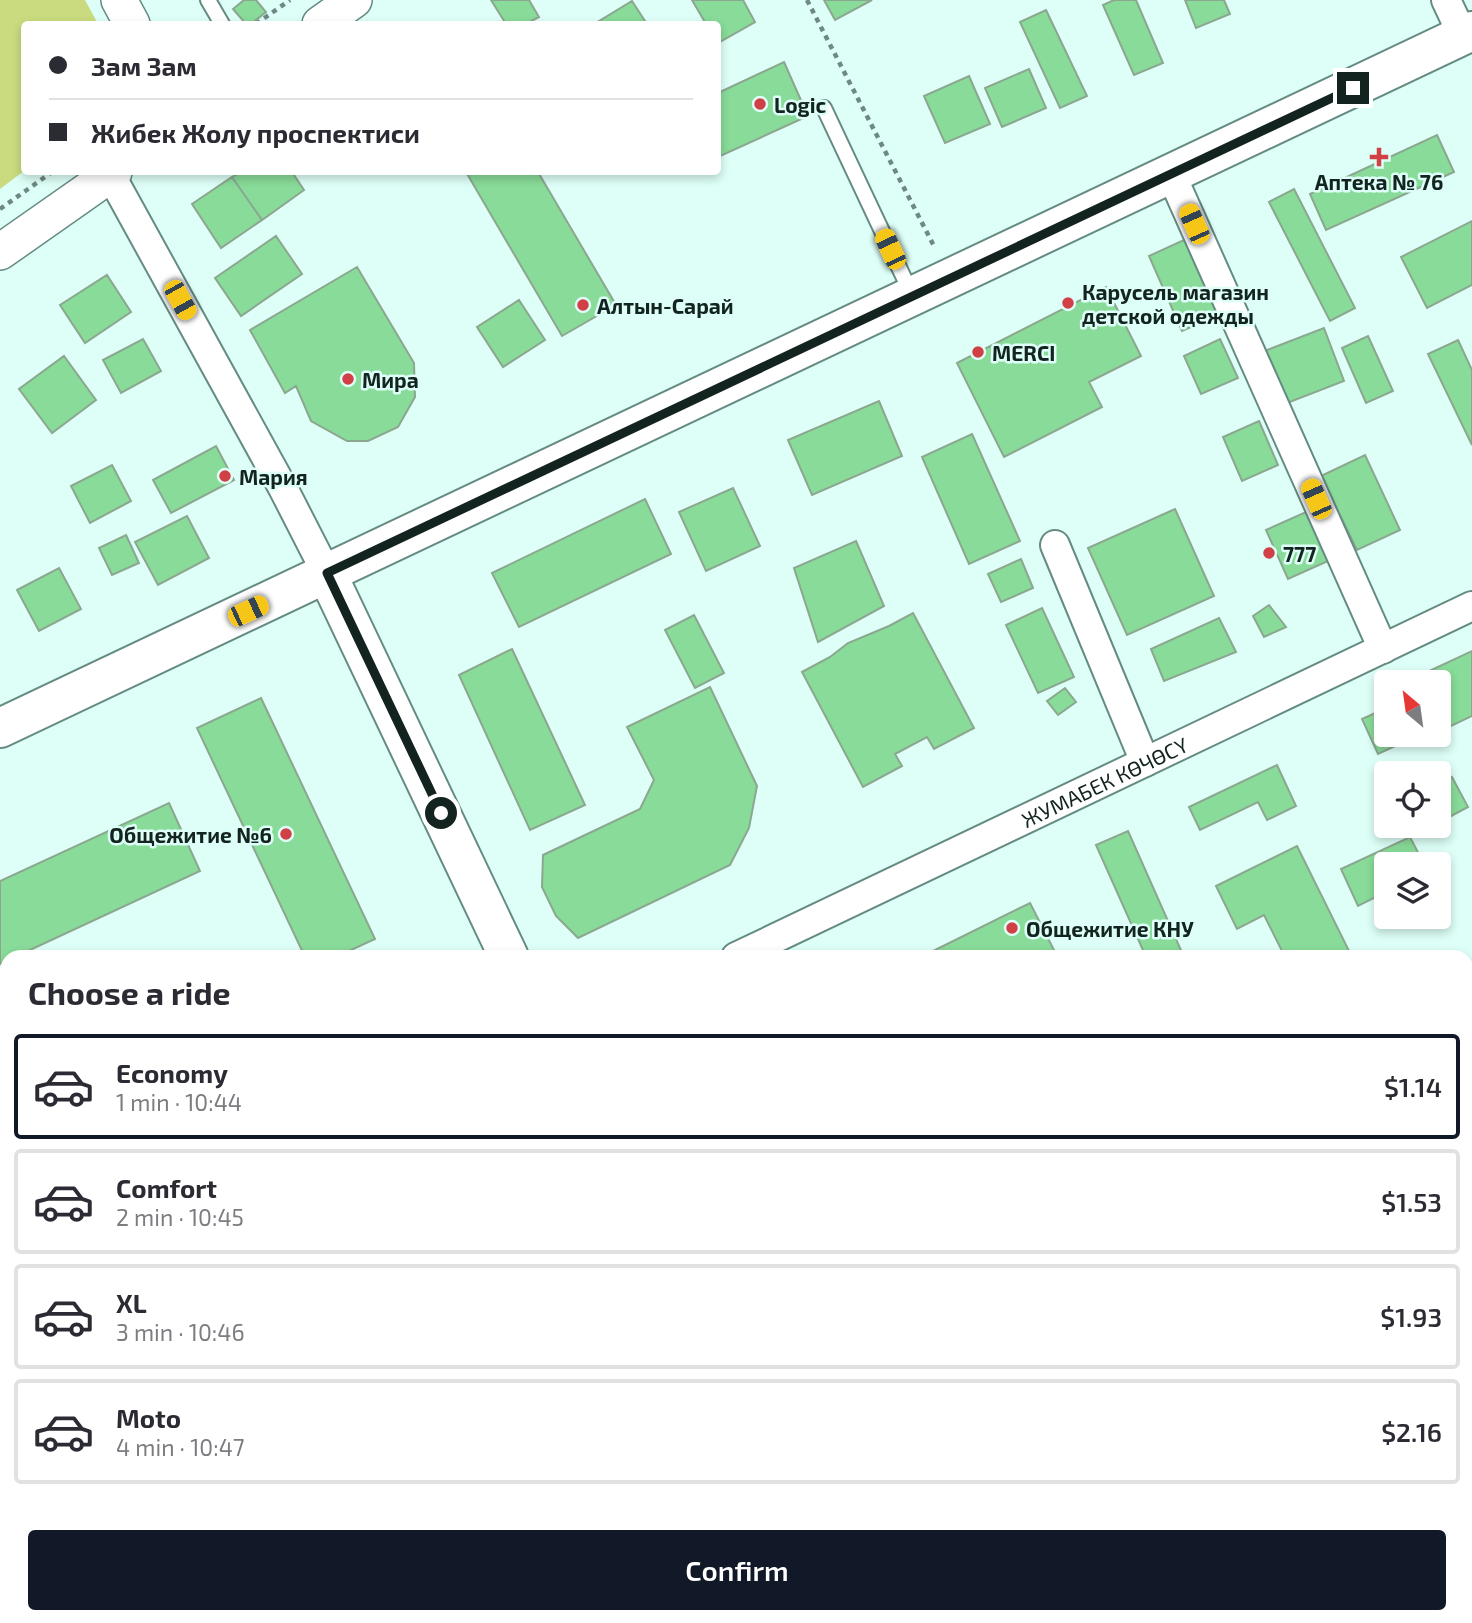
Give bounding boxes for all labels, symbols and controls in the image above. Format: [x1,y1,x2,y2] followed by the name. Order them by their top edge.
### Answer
[91,50,197,81] text: Зам Зам
[1337,72,1369,104] route end
[774,92,827,117] place label: Logic
[752,96,768,112] marker: Logic
[91,117,420,148] text: Жибек Жолу проспектиси
[1371,149,1387,165] marker: Аптека № 76
[1315,169,1443,194] place label: Аптека № 76
[1176,201,1213,247] car
[872,226,909,272] car
[161,277,200,323] car
[1082,279,1269,328] place label: Карусель магазин детской одежды
[597,293,734,318] place label: Алтын-Сарай
[1060,295,1076,311] marker: Карусель магазин детской одежды
[575,297,591,313] marker: Алтын-Сарай
[992,340,1055,365] place label: MERCI
[970,344,986,360] marker: MERCI
[362,367,419,392] place label: Мира
[340,371,356,387] marker: Мира
[239,464,308,489] place label: Мария
[217,468,233,484] marker: Мария
[1298,476,1335,522] car
[1283,541,1316,566] place label: 777
[1261,545,1277,561] marker: 777
[225,593,272,629] car
[1374,670,1451,747] north arrow
[1374,670,1451,929] map controls
[1017,731,1192,832] street label: ЖУМАБЕК КӨЧӨСҮ
[1374,761,1451,838] button: locate
[425,797,457,829] route start
[109,822,272,847] place label: Общежитие №6
[278,826,294,842] marker: Общежитие №6
[1374,852,1451,929] button: layers
[1026,916,1194,941] place label: Общежитие КНУ
[1004,920,1020,936] marker: Общежитие КНУ
[28,973,231,1011] text: Choose a ride
[32,1055,95,1118] icon: car
[116,1057,228,1088] text: Economy
[1384,1071,1442,1102] text: $1.14
[116,1088,242,1116] text: 1 min · 10:44
[32,1170,95,1233] icon: car
[116,1172,217,1203] text: Comfort
[1381,1186,1442,1217] text: $1.53
[116,1203,244,1231] text: 2 min · 10:45
[32,1285,95,1348] icon: car
[116,1287,147,1318] text: XL
[1380,1301,1442,1332] text: $1.93
[116,1318,245,1346] text: 3 min · 10:46
[32,1400,95,1463] icon: car
[116,1402,181,1433] text: Moto
[1381,1416,1442,1447] text: $2.16
[116,1433,245,1461] text: 4 min · 10:47
[28,1530,1446,1610] button: Confirm

